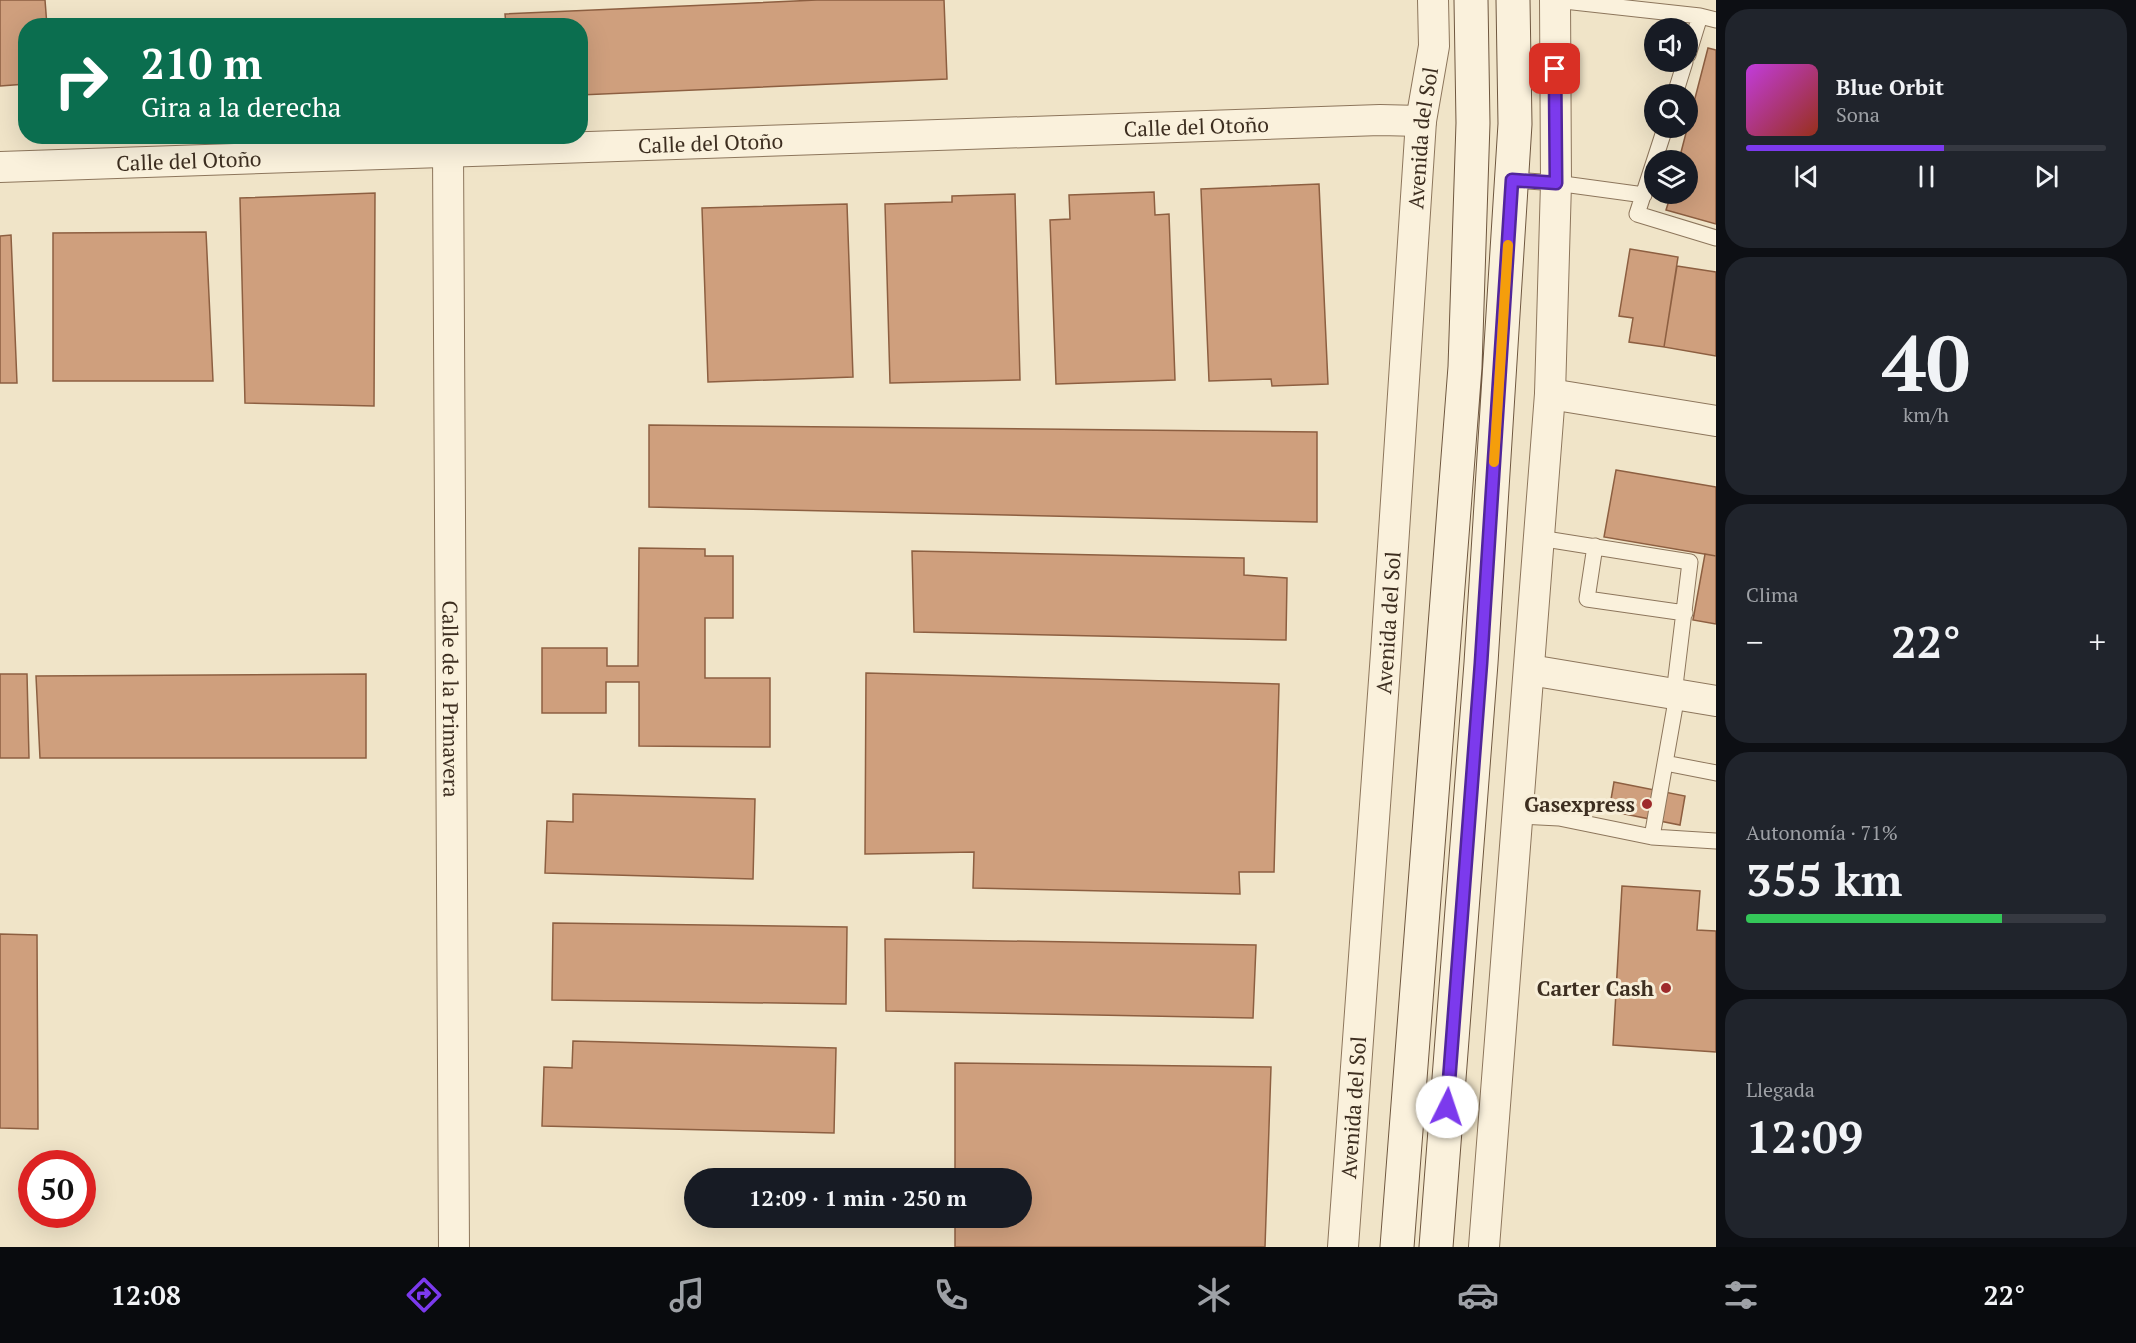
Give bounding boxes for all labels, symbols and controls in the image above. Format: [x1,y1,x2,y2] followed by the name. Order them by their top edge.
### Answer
[1644,18,1698,204] map controls
[1644,18,1698,72] button: sound
[141,35,262,91] text: 210 m
[42,42,120,120] icon: right
[1529,43,1580,94] pin
[1538,52,1571,85] icon: arrive
[1401,65,1444,210] street label: Avenida del Sol
[1836,72,1944,101] text: Blue Orbit
[1644,84,1698,138] button: search
[141,89,341,125] text: Gira a la derecha
[1836,101,1880,128] text: Sona
[1123,110,1269,143] street label: Calle del Otoño
[638,126,784,159] street label: Calle del Otoño
[116,144,262,177] street label: Calle del Otoño
[1644,150,1698,204] button: layers
[1790,160,1823,193] icon: previous
[1910,160,1943,193] icon: pause
[2030,160,2063,193] icon: next
[1882,310,1970,413] text: 40
[1903,401,1949,428] text: km/h
[1369,550,1407,695] street label: Avenida del Sol
[1746,581,1798,608] text: Clima
[436,600,466,798] street label: Calle de la Primavera
[1891,611,1961,671] text: 22°
[1746,620,1764,663] text: −
[2088,620,2106,663] text: +
[1524,790,1635,818] place label: Gasexpress
[1640,797,1654,811] marker: Gasexpress
[1746,819,1898,846] text: Autonomía · 71%
[1746,849,1902,909] text: 355 km
[1537,974,1655,1002] place label: Carter Cash
[1659,981,1673,995] marker: Carter Cash
[1334,1035,1372,1180] street label: Avenida del Sol
[1415,1075,1479,1139] position arrow
[1746,1076,1815,1103] text: Llegada
[1746,1106,1863,1166] text: 12:09
[18,1150,96,1228] speed limit sign: 50
[749,1183,967,1212] text: 12:09 · 1 min · 250 m
[403,1274,445,1316] icon: directions
[666,1274,708,1316] icon: music
[930,1274,972,1316] icon: phone
[1193,1274,1235,1316] icon: climate
[1457,1274,1499,1316] icon: car
[1720,1274,1762,1316] icon: filters
[111,1277,181,1313] text: 12:08
[1984,1277,2025,1313] text: 22°

